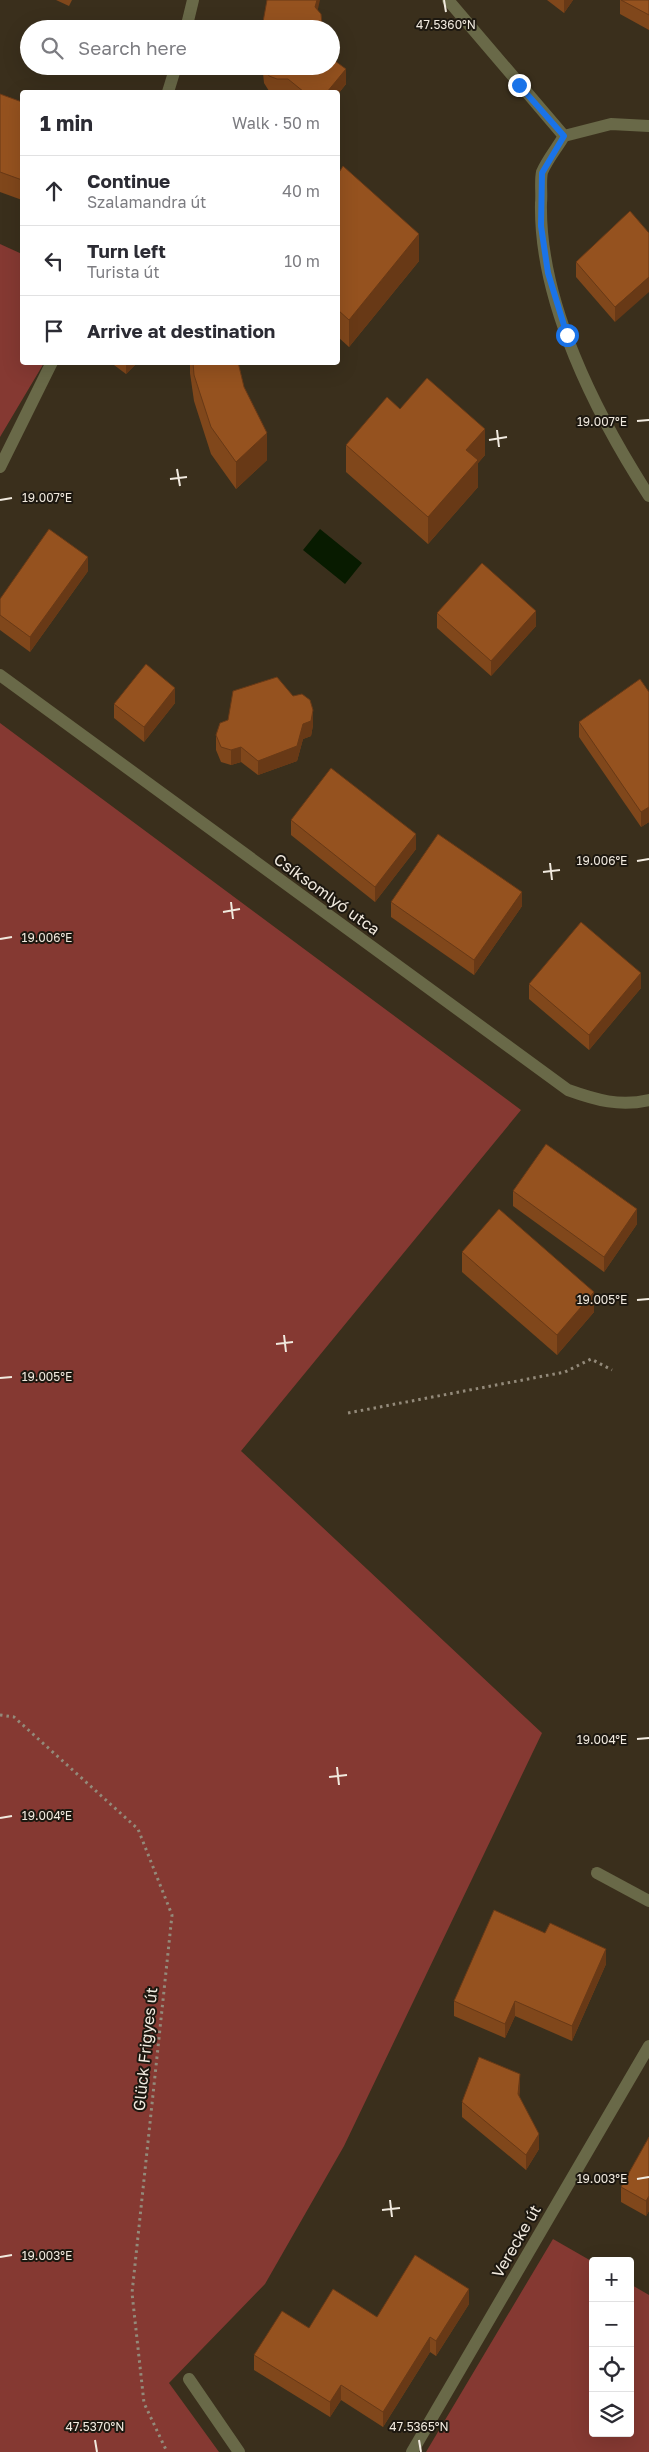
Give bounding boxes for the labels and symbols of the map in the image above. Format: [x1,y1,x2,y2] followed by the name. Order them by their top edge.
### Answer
[416,17,476,32] text: 47.5360°N
[508,74,531,97] route end
[556,324,579,347] route start
[577,414,627,429] text: 19.007°E
[22,490,72,505] text: 19.007°E
[270,849,384,939] street label: Csíksomlyó utca
[577,853,627,868] text: 19.006°E
[22,930,72,945] text: 19.006°E
[577,1292,627,1307] text: 19.005°E
[22,1369,72,1384] text: 19.005°E
[577,1732,627,1747] text: 19.004°E
[22,1808,72,1823] text: 19.004°E
[129,1986,161,2112] street label: Glück Frigyes út
[577,2171,627,2186] text: 19.003°E
[487,2201,545,2281] street label: Verecke út
[22,2248,72,2263] text: 19.003°E
[66,2419,124,2434] text: 47.5370°N
[389,2419,449,2434] text: 47.5365°N

